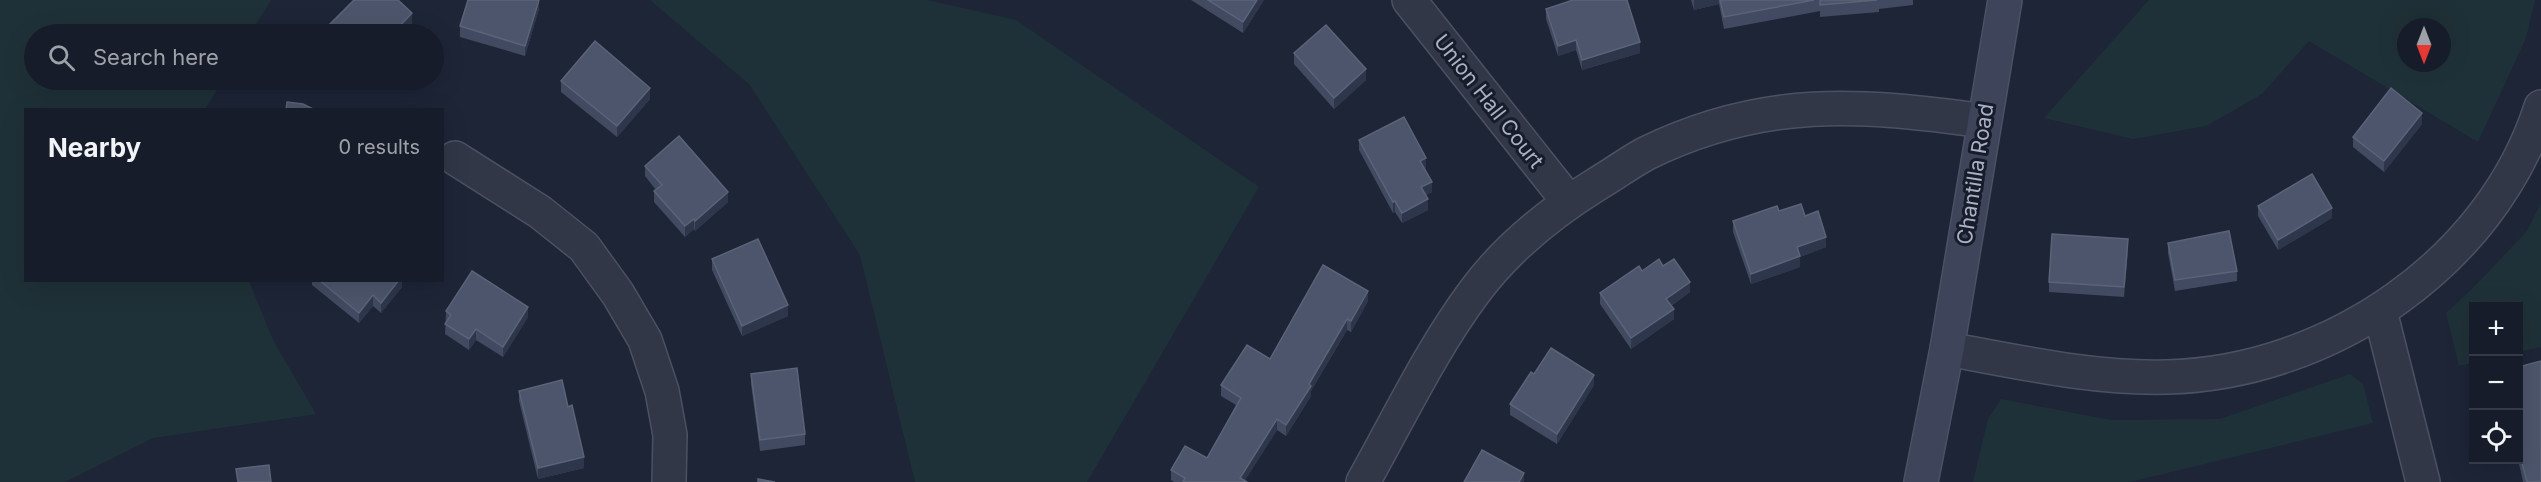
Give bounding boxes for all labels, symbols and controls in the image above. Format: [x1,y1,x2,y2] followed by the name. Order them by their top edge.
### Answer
[2397,18,2451,72] north arrow
[24,24,444,90] search box
[1429,29,1549,173] street label: Union Hall Court
[45,41,78,74] icon: search
[93,44,219,70] text: Search here
[1952,102,1998,246] street label: Chantilla Road
[48,132,141,163] text: Nearby
[338,135,420,159] text: 0 results
[2469,302,2523,464] map controls
[2469,302,2523,356] button: +
[2469,356,2523,410] button: −
[2469,410,2523,464] button: locate

